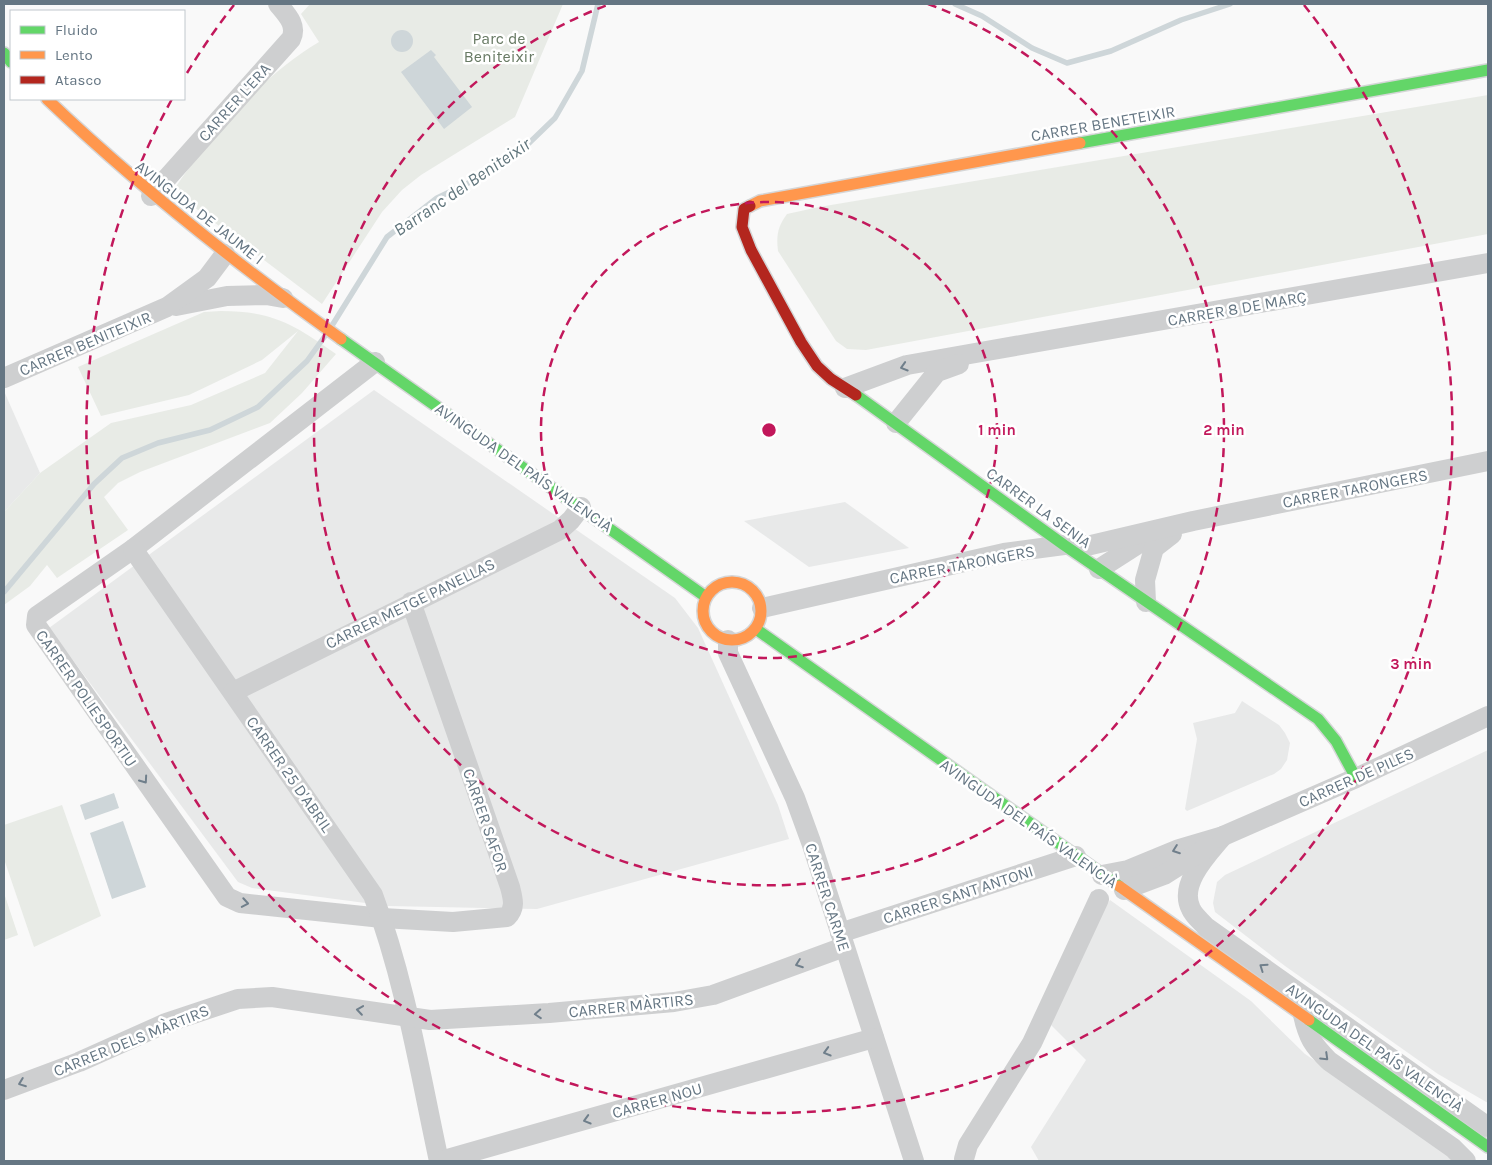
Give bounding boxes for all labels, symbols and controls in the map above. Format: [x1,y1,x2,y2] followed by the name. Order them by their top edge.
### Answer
[10,10,185,100] legend
[55,21,98,39] text: Fluido
[464,29,534,66] park label: Parc de Beniteixir
[55,46,93,64] text: Lento
[194,59,274,145] street label: CARRER L'ERA
[55,71,101,89] text: Atasco
[1030,101,1177,146] street label: CARRER BENETEIXIR
[389,133,535,241] water label: Barranc del Beniteixir
[132,156,268,268] street label: AVINGUDA DE JAUME I
[1166,287,1308,330] street label: CARRER 8 DE MARÇ
[16,307,154,380] street label: CARRER BENITEIXIR
[900,361,909,371] one-way arrow
[431,399,616,536] street label: AVINGUDA DEL PAÍS VALENCIÀ
[760,421,778,439] centre of rings
[978,421,1016,439] text: 1 min
[1203,421,1245,439] text: 2 min
[983,463,1095,552] street label: CARRER LA SENIA
[1281,465,1429,512] street label: CARRER TARONGERS
[888,541,1036,588] street label: CARRER TARONGERS
[322,554,498,653] street label: CARRER METGE PANELLAS
[32,626,141,770] street label: CARRER POLIESPORTIU
[1390,655,1432,673] text: 3 min
[243,713,337,836] street label: CARRER 25 D'ABRIL
[1296,744,1417,811] street label: CARRER DE PILES
[936,755,1121,892] street label: AVINGUDA DEL PAÍS VALENCIÀ
[459,766,512,875] street label: CARRER SAFOR
[138,774,147,784] one-way arrow
[801,841,854,954] street label: CARRER CARME
[1172,844,1181,854] one-way arrow
[881,861,1036,928] street label: CARRER SANT ANTONI
[240,897,249,907] one-way arrow
[795,958,803,968] one-way arrow
[1259,964,1269,973] one-way arrow
[1282,979,1467,1116] street label: AVINGUDA DEL PAÍS VALENCIÀ
[568,989,695,1022] street label: CARRER MÀRTIRS
[51,1001,212,1080] street label: CARRER DELS MÀRTIRS
[355,1006,364,1016] one-way arrow
[534,1008,542,1019] one-way arrow
[824,1046,832,1056] one-way arrow
[1320,1051,1329,1060] one-way arrow
[18,1077,27,1088] one-way arrow
[610,1079,704,1122] street label: CARRER NOU
[583,1114,591,1124] one-way arrow

